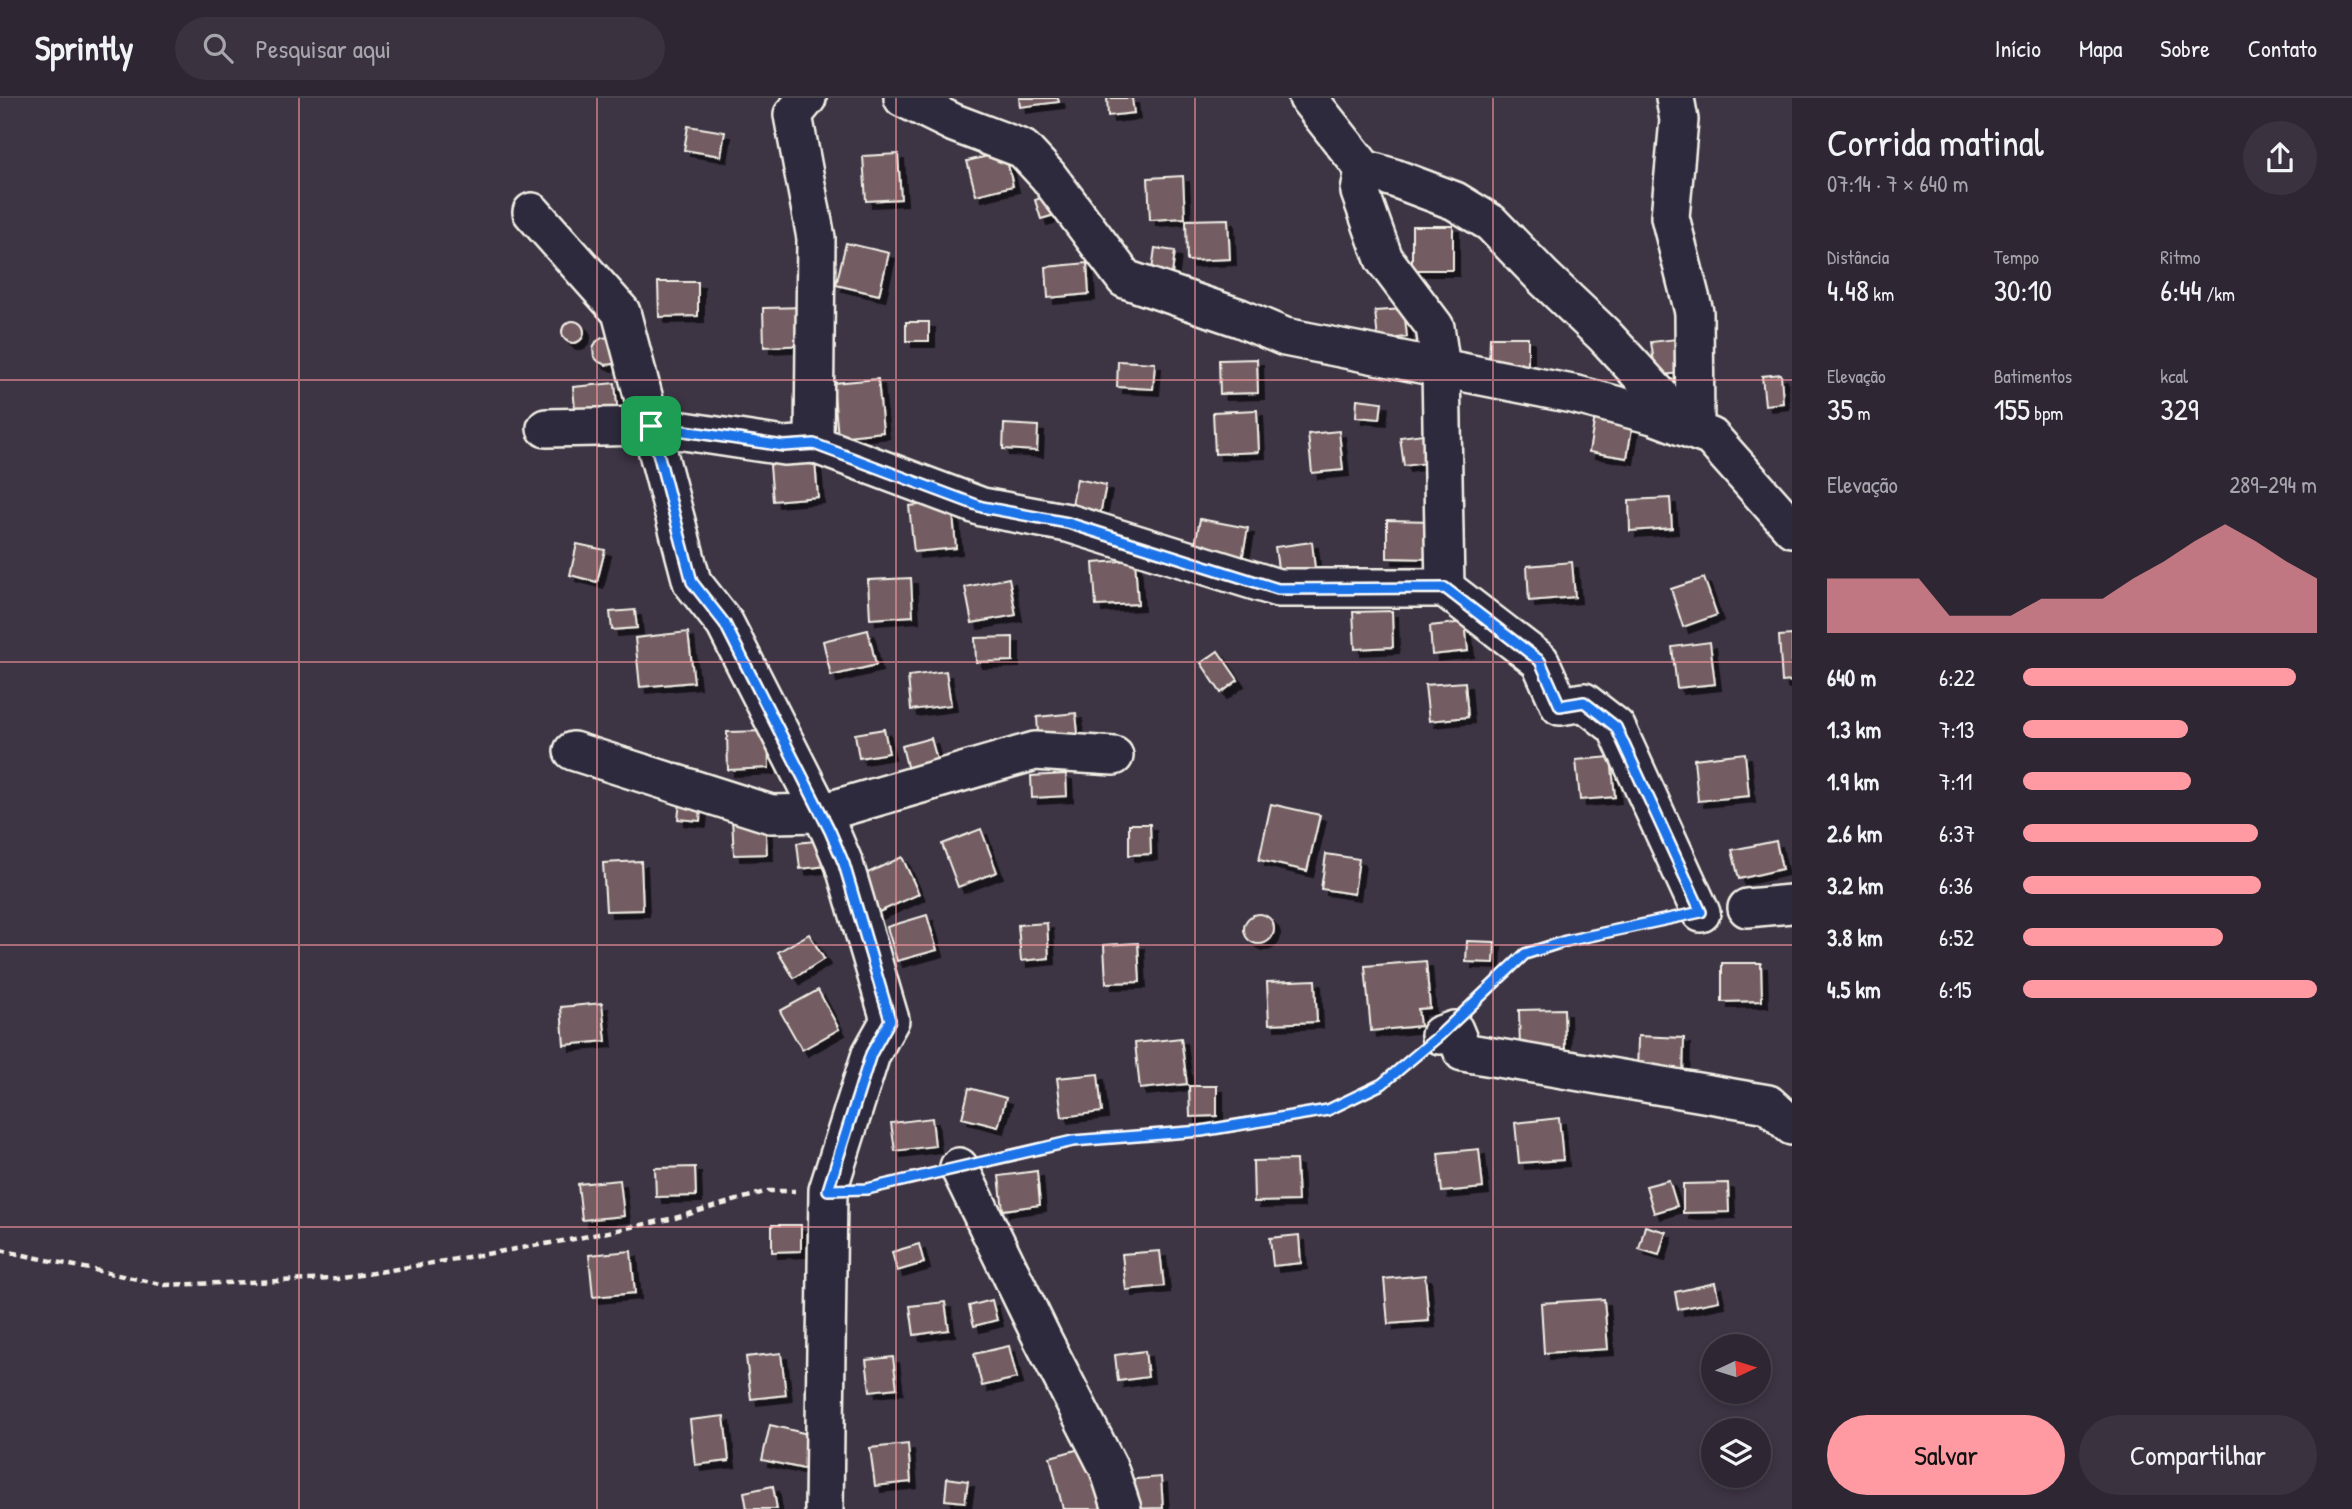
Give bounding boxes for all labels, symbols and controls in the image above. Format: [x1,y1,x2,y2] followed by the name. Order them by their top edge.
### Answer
[175,17,665,80] search box
[35,26,133,70] text: Sprintly
[199,29,237,67] icon: search
[255,31,391,66] text: Pesquisar aqui
[1995,32,2041,64] text: Início
[2079,32,2122,64] text: Mapa
[2160,32,2210,64] text: Sobre
[2248,32,2317,64] text: Contato
[1827,116,2044,168] text: Corrida matinal
[2243,121,2317,195] button: share
[1827,168,1968,199] text: 07:14 · 7 × 640 m
[1827,244,1889,270] text: Distância
[1994,244,2039,270] text: Tempo
[2160,244,2200,270] text: Ritmo
[1827,270,1869,310] text: 4.48
[1994,270,2052,310] text: 30:10
[2160,270,2202,310] text: 6:44
[1869,281,1894,307] text: km
[2202,281,2235,307] text: /km
[1827,363,1886,389] text: Elevação
[1994,363,2072,389] text: Batimentos
[2160,363,2188,389] text: kcal
[1827,389,1853,429] text: 35
[1994,389,2030,429] text: 155
[2160,389,2199,429] text: 329
[621,396,681,456] pin
[1853,400,1870,426] text: m
[2030,400,2063,426] text: bpm
[632,407,670,445] icon: arrive
[1827,469,1898,500] text: Elevação
[2229,469,2317,500] text: 289–294 m
[1827,662,1876,693] text: 640 m
[1939,662,1975,693] text: 6:22
[1827,714,1881,745] text: 1.3 km
[1939,714,1974,745] text: 7:13
[1827,766,1879,797] text: 1.9 km
[1939,766,1972,797] text: 7:11
[1827,818,1882,849] text: 2.6 km
[1939,818,1975,849] text: 6:37
[1827,870,1883,901] text: 3.2 km
[1939,870,1973,901] text: 6:36
[1827,922,1883,953] text: 3.8 km
[1939,922,1974,953] text: 6:52
[1827,974,1881,1005] text: 4.5 km
[1939,974,1972,1005] text: 6:15
[1701,1334,1771,1404] north arrow
[1701,1334,1771,1488] map controls
[1827,1415,2065,1495] button: Salvar
[2079,1415,2317,1495] button: Compartilhar
[1701,1418,1771,1488] button: layers

